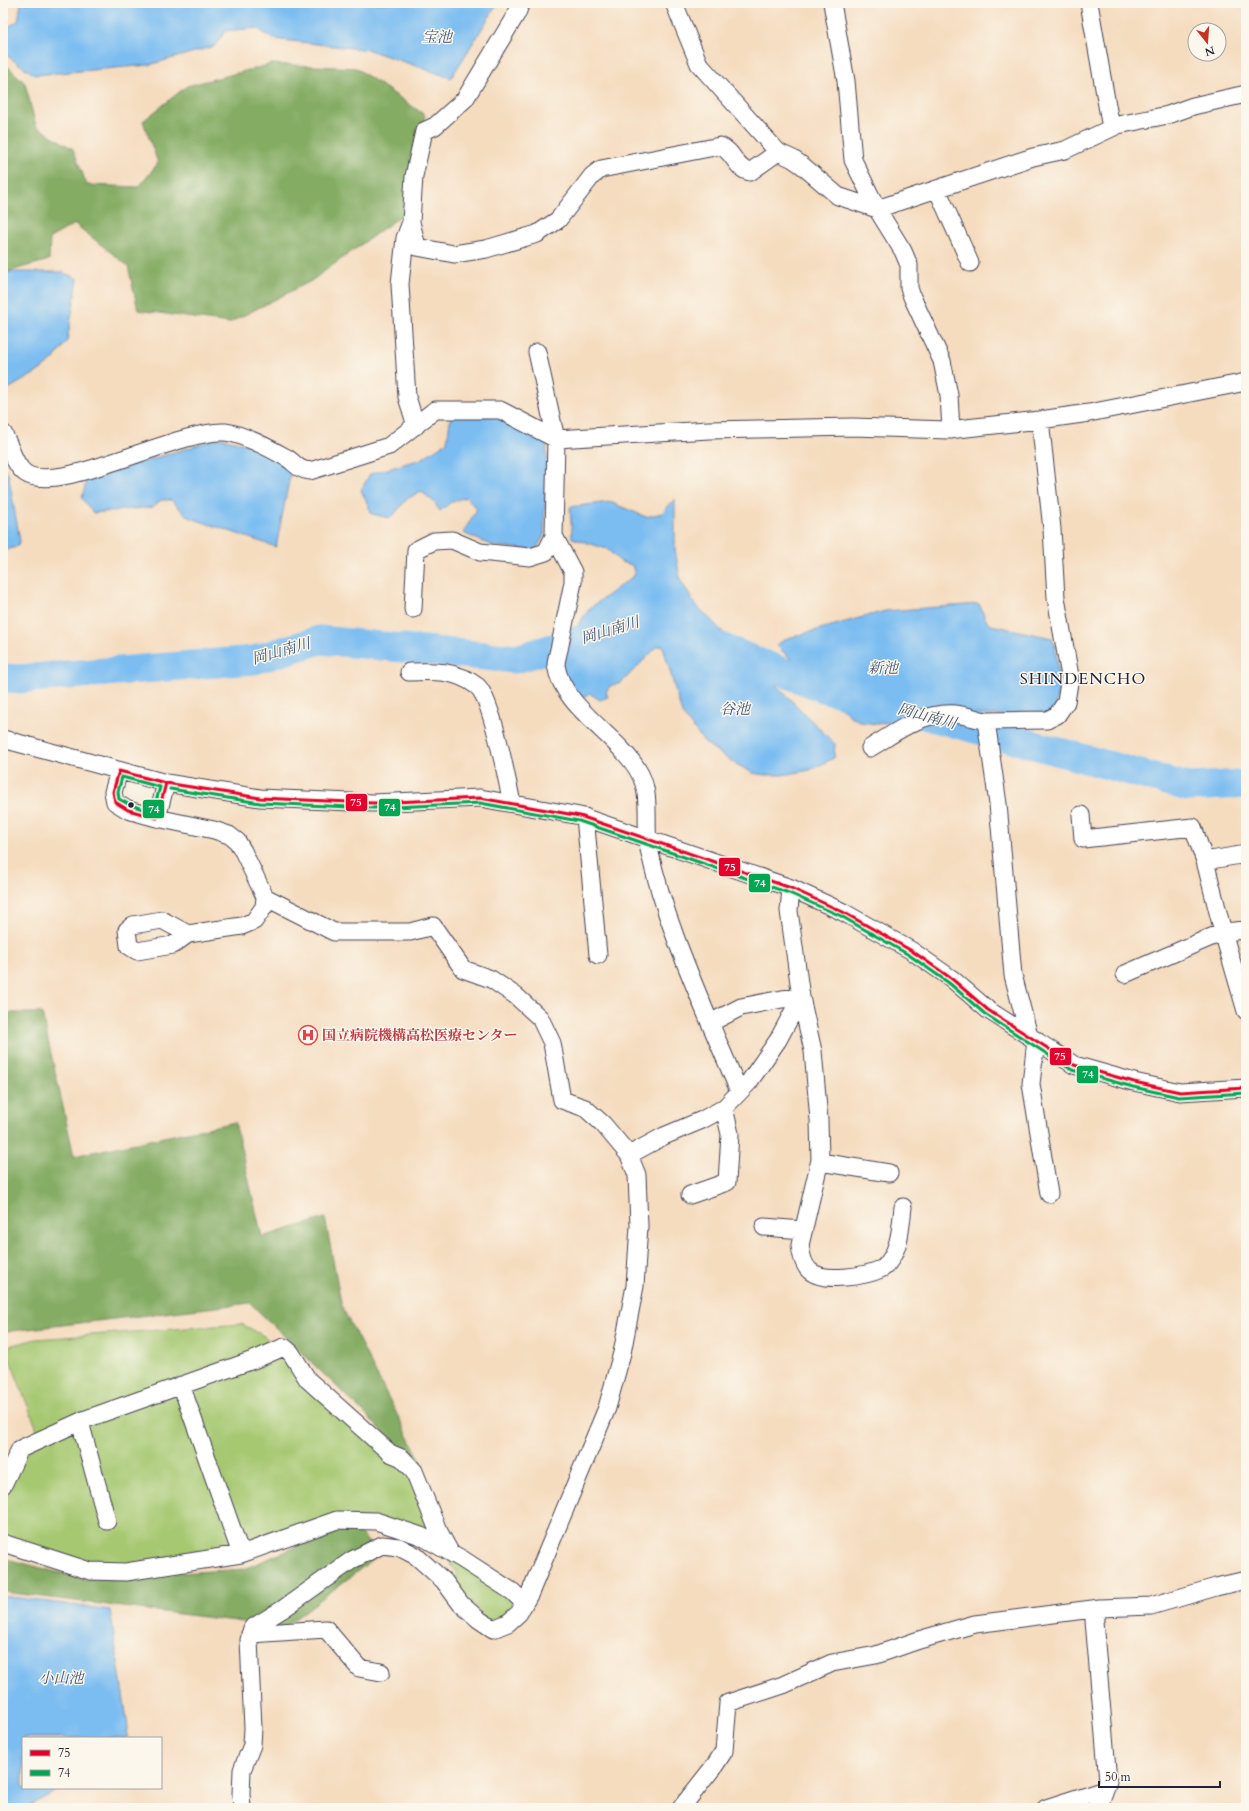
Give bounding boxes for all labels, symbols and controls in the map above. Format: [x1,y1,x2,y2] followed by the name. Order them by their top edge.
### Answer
[1187,22,1227,62] north arrow
[422,27,454,47] water label: 宝池
[1203,43,1217,60] text: N
[578,611,644,648] water label: 岡山南川
[249,633,315,669] water label: 岡山南川
[868,658,900,678] water label: 新池
[1020,668,1146,690] district label: SHINDENCHO
[720,699,752,719] water label: 谷池
[895,699,960,734] water label: 岡山南川
[345,793,368,812] line badge: 75
[350,795,362,810] text: 75
[378,798,401,817] line badge: 74
[142,799,165,819] line badge: 74
[126,800,136,810] unlabelled marker
[384,800,396,815] text: 74
[148,802,160,817] text: 74
[718,857,741,877] line badge: 75
[724,860,736,875] text: 75
[748,873,771,893] line badge: 74
[754,876,766,891] text: 74
[297,1024,319,1046] hospital icon: 国立病院機構高松医療センター
[322,1026,517,1045] place label: 国立病院機構高松医療センター
[1049,1047,1072,1066] line badge: 75
[1054,1049,1066,1064] text: 75
[1076,1065,1099,1084] line badge: 74
[1082,1067,1094,1082] text: 74
[38,1668,85,1688] water label: 小山池
[22,1737,162,1789] legend
[58,1745,70,1761] text: 75
[1099,1763,1220,1789] scale bar
[58,1765,70,1781] text: 74
[1105,1769,1132,1785] text: 50 m

